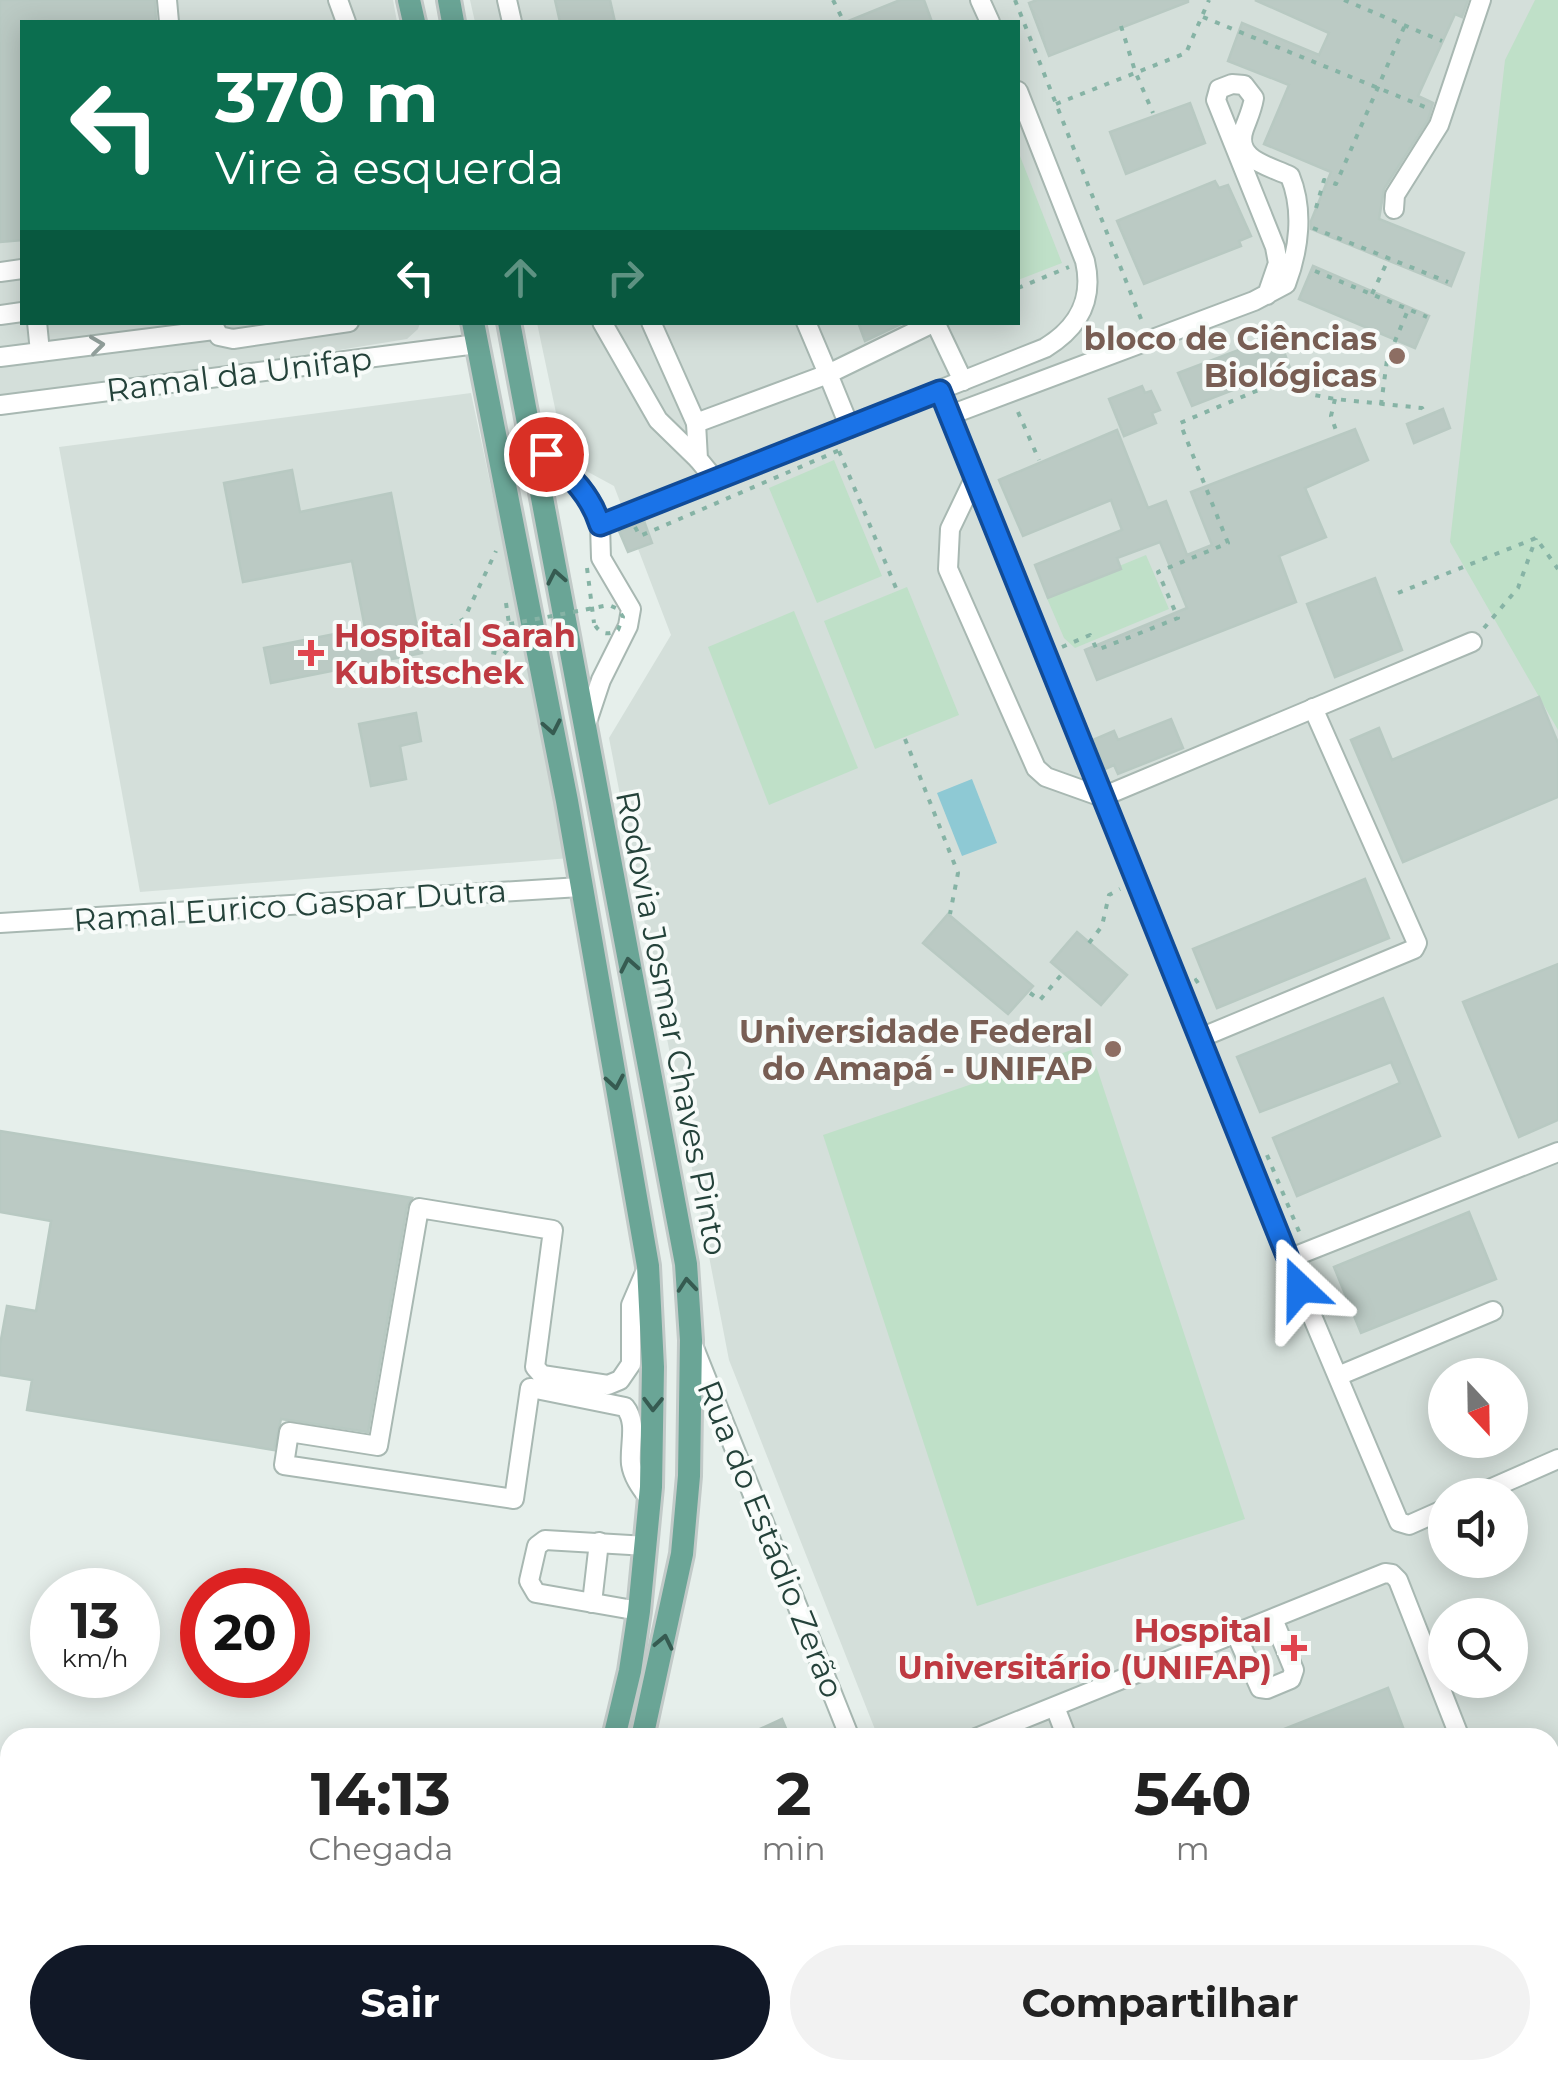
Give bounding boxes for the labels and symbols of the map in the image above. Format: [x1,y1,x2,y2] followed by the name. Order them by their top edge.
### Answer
[1084,319,1377,395] place label: bloco de Ciências Biológicas
[89,335,105,356] one-way arrow
[104,338,374,410] street label: Ramal da Unifap
[1386,345,1408,367] marker: bloco de Ciências Biológicas
[504,412,589,497] pin
[546,569,567,585] one-way arrow
[334,616,576,692] place label: Hospital Sarah Kubitschek
[298,640,324,666] marker: Hospital Sarah Kubitschek
[541,718,562,735] one-way arrow
[608,788,736,1258] street label: Rodovia Josmar Chaves Pinto
[72,870,508,940] street label: Ramal Eurico Gaspar Dutra
[619,957,640,973] one-way arrow
[739,1012,1093,1088] place label: Universidade Federal do Amapá - UNIFAP
[1102,1038,1124,1060] marker: Universidade Federal do Amapá - UNIFAP
[604,1074,625,1090] one-way arrow
[1248,1236,1352,1340] position arrow
[677,1276,699,1292] one-way arrow
[1428,1358,1528,1458] north arrow
[689,1375,853,1703] street label: Rua do Estádio Zerão
[642,1396,664,1412] one-way arrow
[180,1568,310,1698] speed limit sign: 20
[898,1611,1272,1687] place label: Hospital Universitário (UNIFAP)
[652,1634,673,1651] one-way arrow
[1281,1635,1307,1661] marker: Hospital Universitário (UNIFAP)

